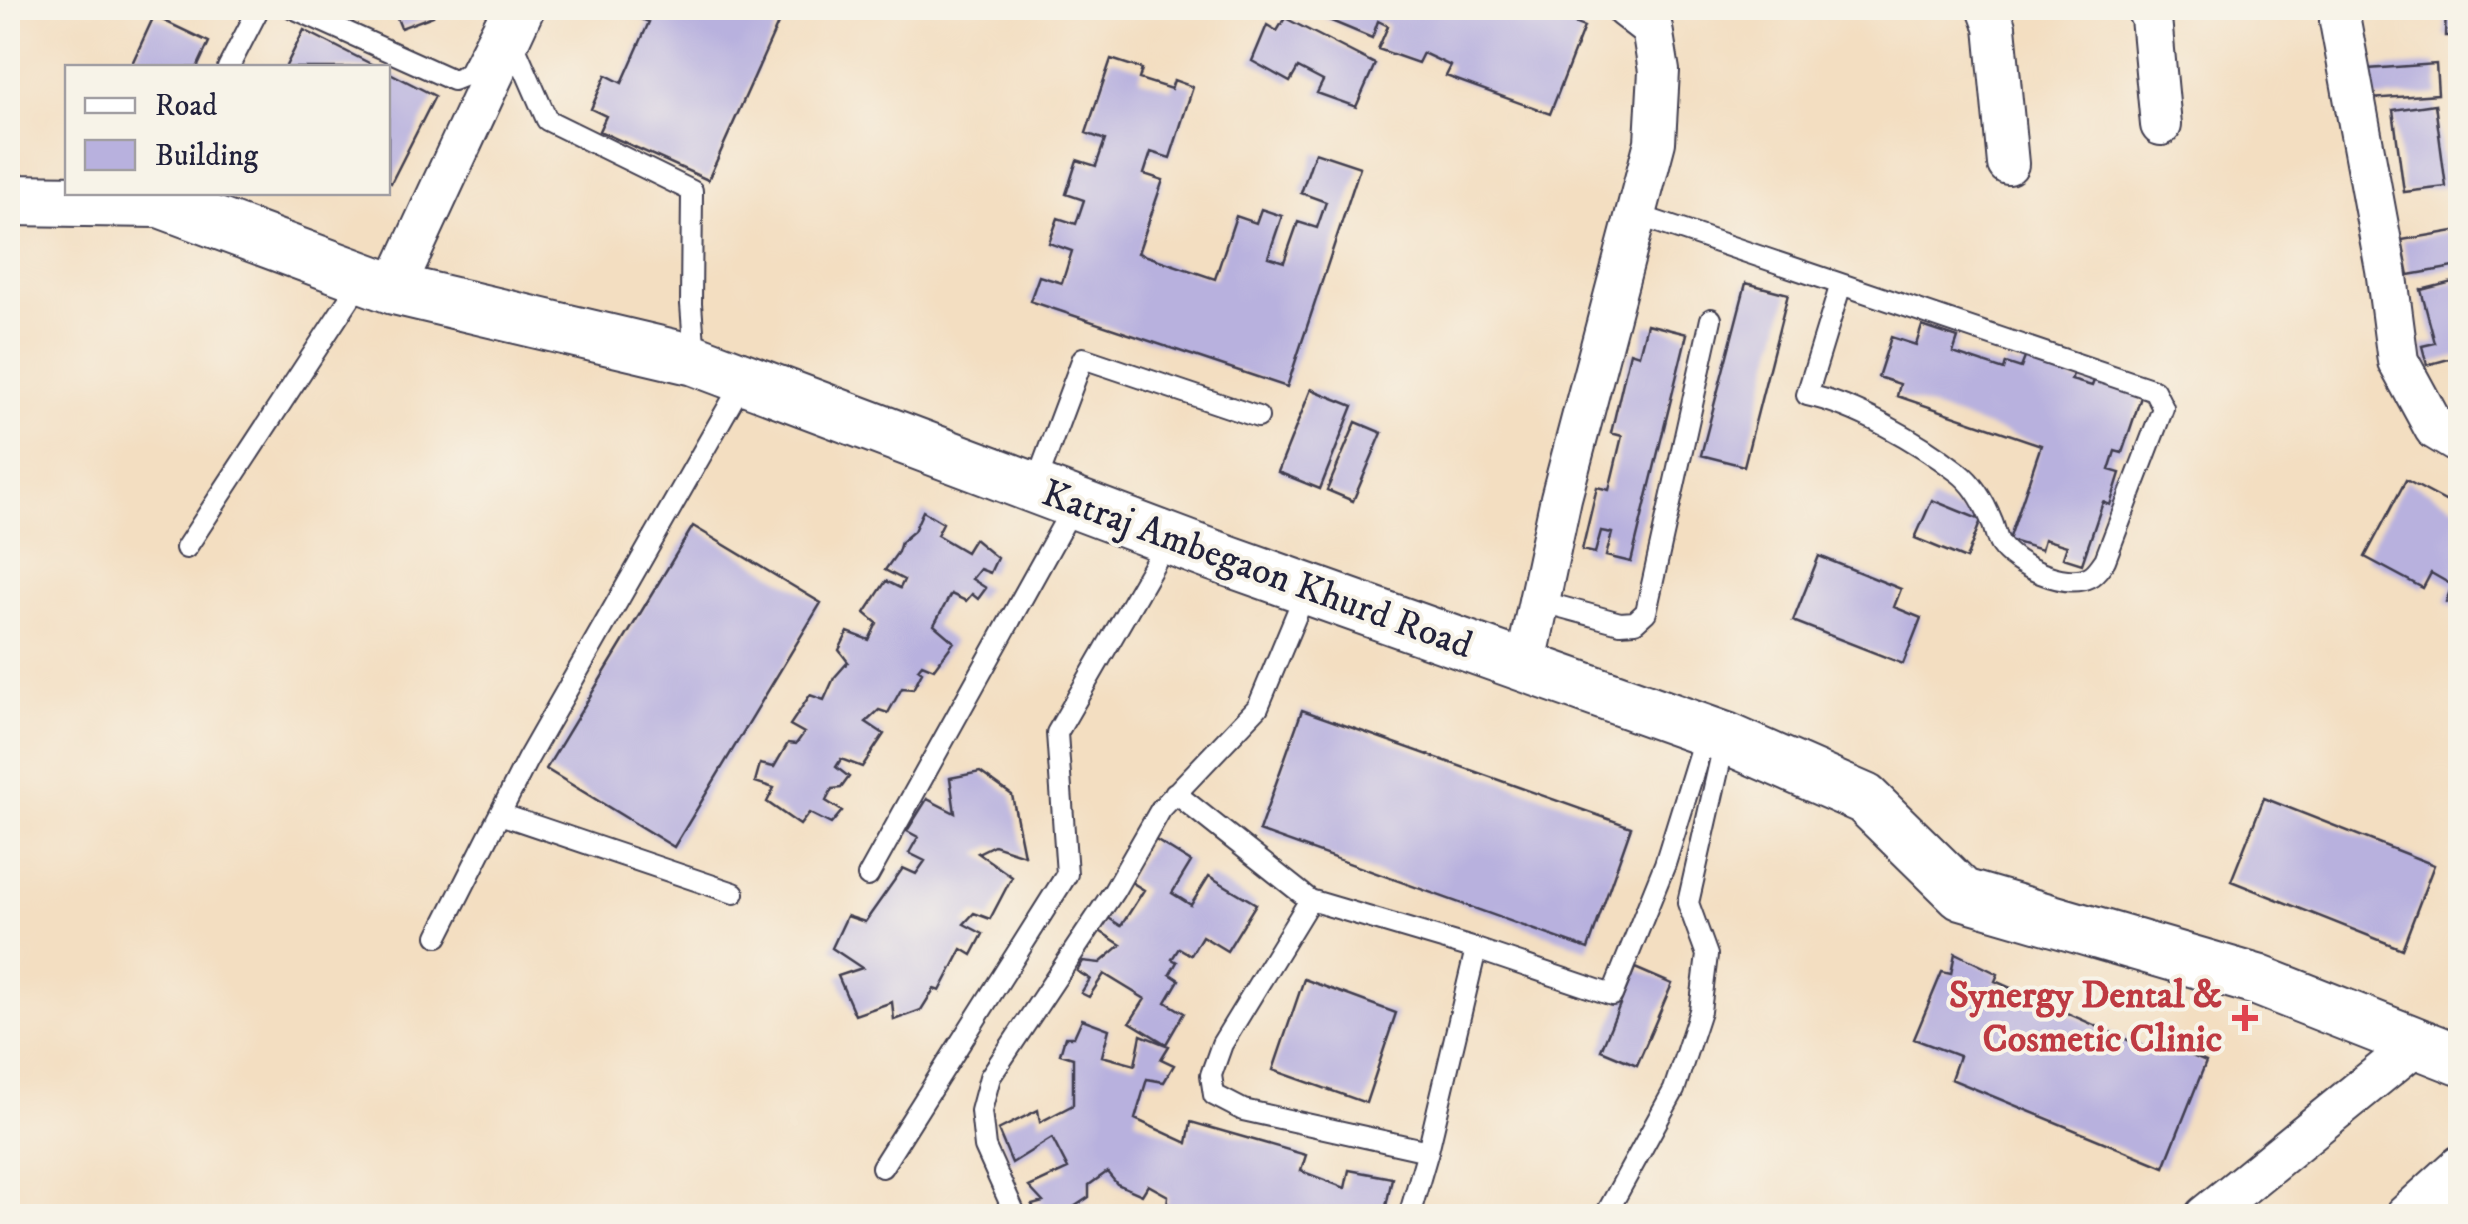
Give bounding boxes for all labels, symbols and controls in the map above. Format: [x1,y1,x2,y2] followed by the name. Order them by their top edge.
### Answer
[65,65,390,195] legend
[155,88,217,125] text: Road
[155,138,259,175] text: Building
[1035,470,1479,670] street label: Katraj Ambegaon Khurd Road
[1949,972,2222,1064] place label: Synergy Dental & Cosmetic Clinic
[2232,1005,2258,1031] marker: Synergy Dental & Cosmetic Clinic

